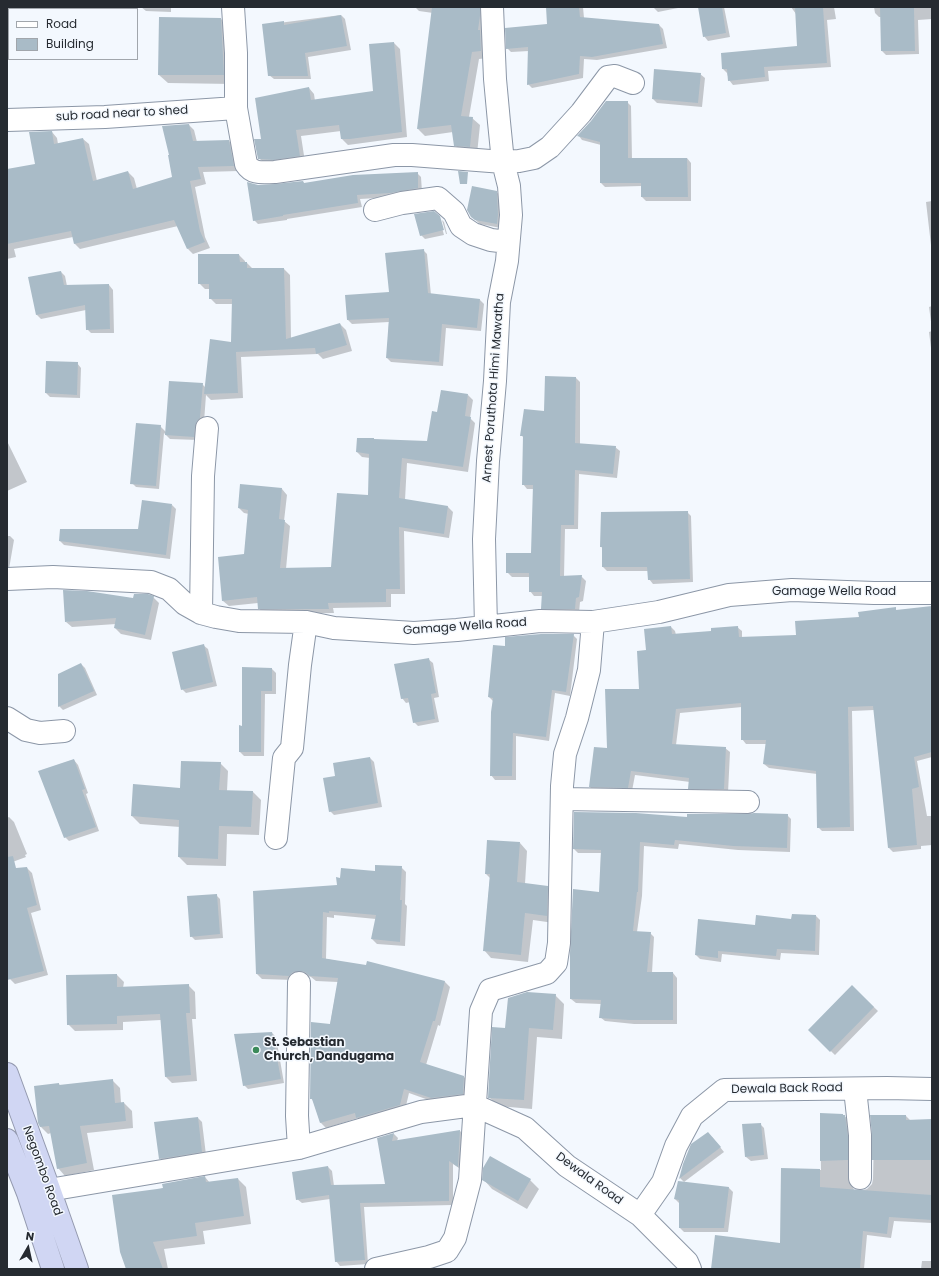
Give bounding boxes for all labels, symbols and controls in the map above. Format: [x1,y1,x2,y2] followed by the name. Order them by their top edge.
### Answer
[8,8,138,60] legend
[46,15,77,32] text: Road
[46,35,94,52] text: Building
[55,103,189,125] street label: sub road near to shed
[480,293,508,483] street label: Arnest Poruthota Himi Mawatha
[772,585,896,599] street label: Gamage Wella Road
[403,615,527,639] street label: Gamage Wella Road
[264,1036,394,1064] place label: St. Sebastian Church, Dandugama
[251,1045,261,1055] marker: St. Sebastian Church, Dandugama
[731,1081,843,1097] street label: Dewala Back Road
[19,1124,65,1218] street label: Negombo Road
[553,1150,625,1208] street label: Dewala Road
[8,1228,48,1268] north arrow
[25,1228,35,1245] text: N

